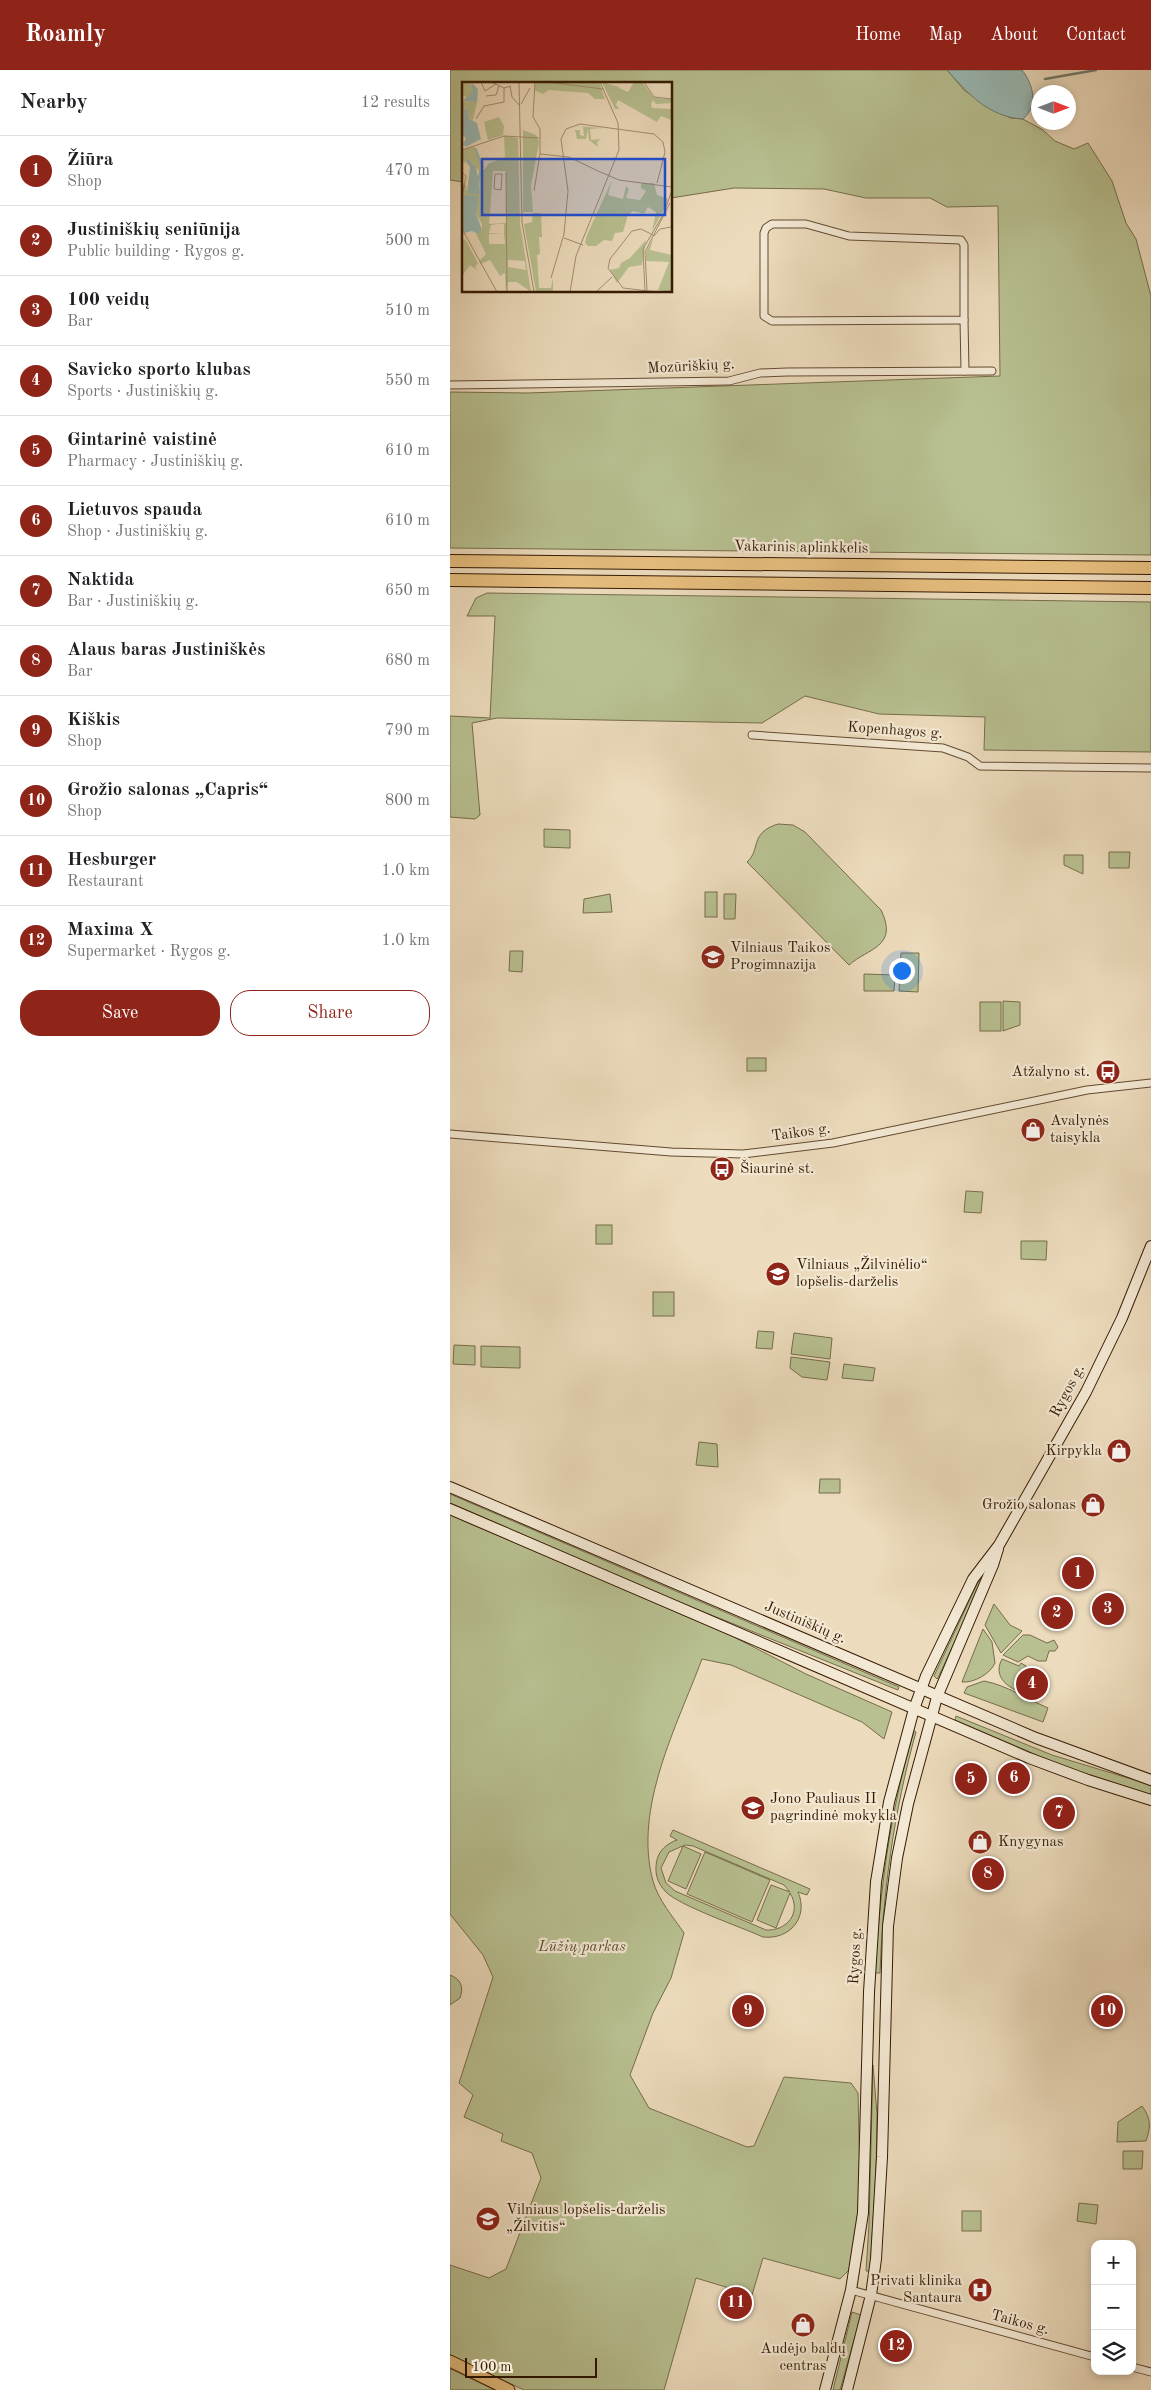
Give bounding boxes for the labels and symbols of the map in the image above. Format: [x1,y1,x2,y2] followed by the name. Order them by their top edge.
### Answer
[462,82,672,292] inset map
[1031,85,1076,130] north arrow
[647,357,735,377] street label: Mozūriškių g.
[734,539,868,557] street label: Vakarinis aplinkkelis
[847,720,943,742] street label: Kopenhagos g.
[730,941,830,973] place label: Vilniaus Taikos Progimnazija
[700,944,726,970] school or university icon: Vilniaus Taikos Progimnazija
[889,958,915,984] your location
[1095,1059,1121,1085] bus stop icon: Atžalyno st.
[1012,1065,1090,1080] place label: Atžalyno st.
[1050,1114,1109,1146] place label: Avalynės taisykla
[1020,1117,1046,1143] shop icon: Avalynės taisykla
[770,1121,832,1145] street label: Taikos g.
[709,1156,735,1182] bus stop icon: Šiaurinė st.
[740,1159,814,1177] place label: Šiaurinė st.
[796,1255,928,1290] place label: Vilniaus „Žilvinėlio“ lopšelis-darželis
[765,1261,791,1287] school or university icon: Vilniaus „Žilvinėlio“ lopšelis-darželis
[1048,1362,1088,1420] street label: Rygos g.
[1106,1438,1132,1464] shop icon: Kirpykla
[1045,1444,1103,1459] place label: Kirpykla
[1080,1492,1106,1518] shop icon: Grožio salonas
[982,1498,1076,1513] place label: Grožio salonas
[1062,1554,1094,1592] pin: 1
[1092,1590,1124,1628] pin: 3
[1041,1594,1073,1632] pin: 2
[762,1599,848,1647] street label: Justiniškių g.
[1016,1665,1048,1703] pin: 4
[998,1759,1030,1797] pin: 6
[955,1760,987,1798] pin: 5
[770,1792,898,1824] place label: Jono Pauliaus II pagrindinė mokykla
[1043,1794,1075,1832] pin: 7
[740,1795,766,1821] school or university icon: Jono Pauliaus II pagrindinė mokykla
[967,1829,993,1855] shop icon: Knygynas
[998,1835,1063,1850] place label: Knygynas
[972,1855,1004,1893] pin: 8
[847,1927,865,1985] street label: Rygos g.
[537,1940,626,1955] park label: Lūžių parkas
[732,1992,764,2030] pin: 9
[1091,1992,1123,2030] pin: 10
[506,2203,666,2235] place label: Vilniaus lopšelis-darželis „Žilvitis“
[475,2206,501,2232] school or university icon: Vilniaus lopšelis-darželis „Žilvitis“
[870,2274,963,2306] place label: Privati klinika Santaura
[967,2277,993,2303] hospital icon: Privati klinika Santaura
[720,2284,752,2322] pin: 11
[989,2308,1051,2338] street label: Taikos g.
[790,2312,816,2338] shop icon: Audėjo baldų centras
[880,2327,912,2365] pin: 12
[760,2342,846,2374] place label: Audėjo baldų centras
[465,2355,598,2378] scale bar

